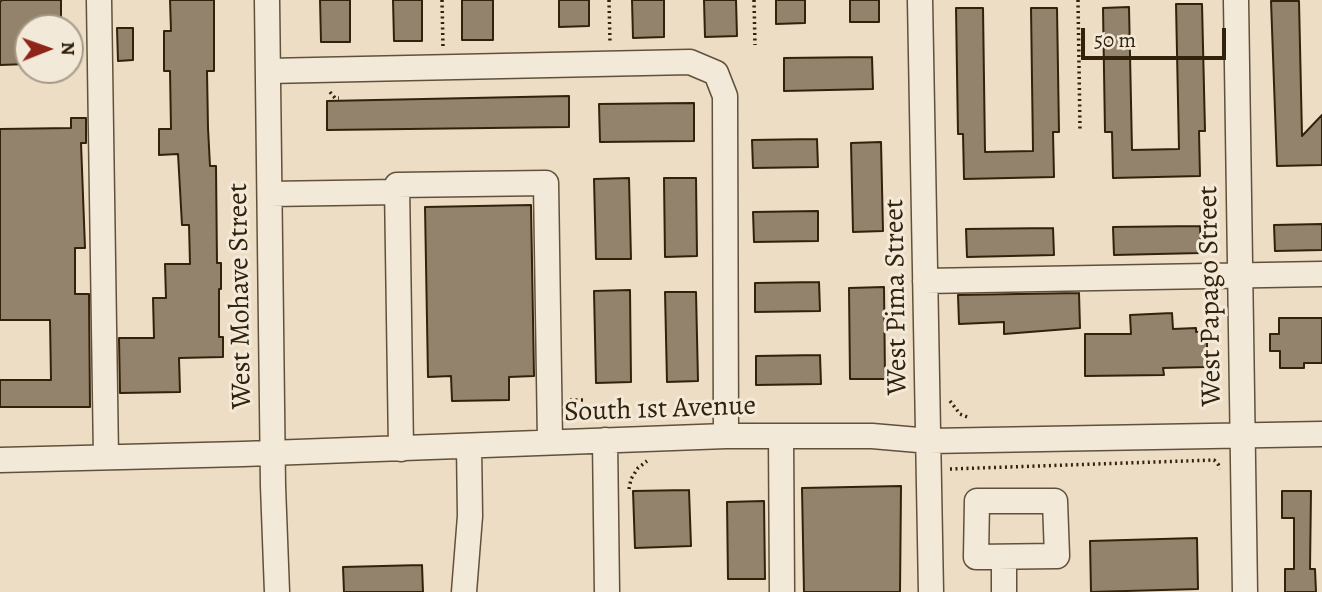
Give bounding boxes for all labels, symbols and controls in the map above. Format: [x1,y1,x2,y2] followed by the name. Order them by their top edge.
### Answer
[14,14,84,84] north arrow
[1084,14,1229,58] scale bar
[1094,26,1136,54] text: 50 m
[55,42,81,56] text: N
[222,183,260,409] street label: West Mohave Street
[1192,185,1230,407] street label: West Papago Street
[878,199,916,395] street label: West Pima Street
[563,390,757,430] street label: South 1st Avenue

